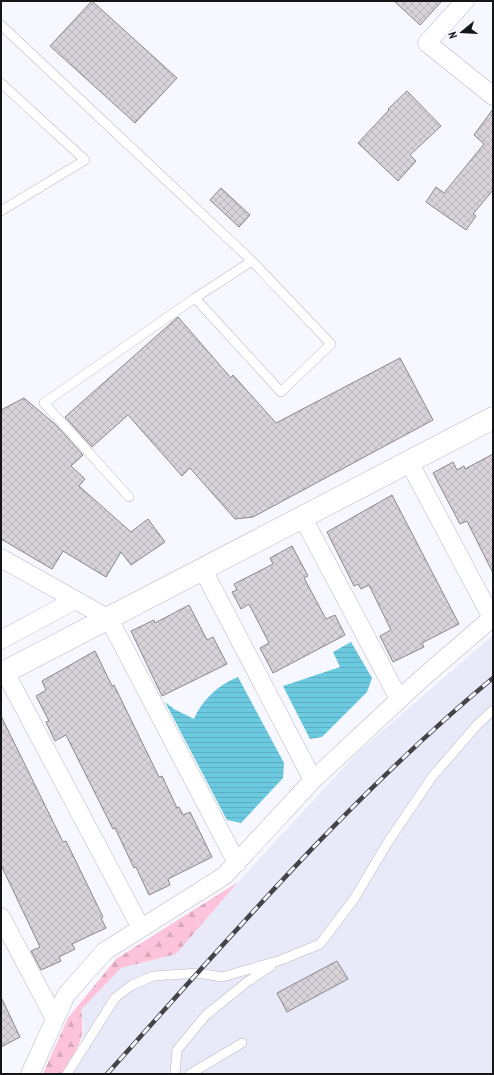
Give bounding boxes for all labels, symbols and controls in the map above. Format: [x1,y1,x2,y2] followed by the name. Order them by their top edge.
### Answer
[442,12,482,52] north arrow
[445,30,460,40] text: N

